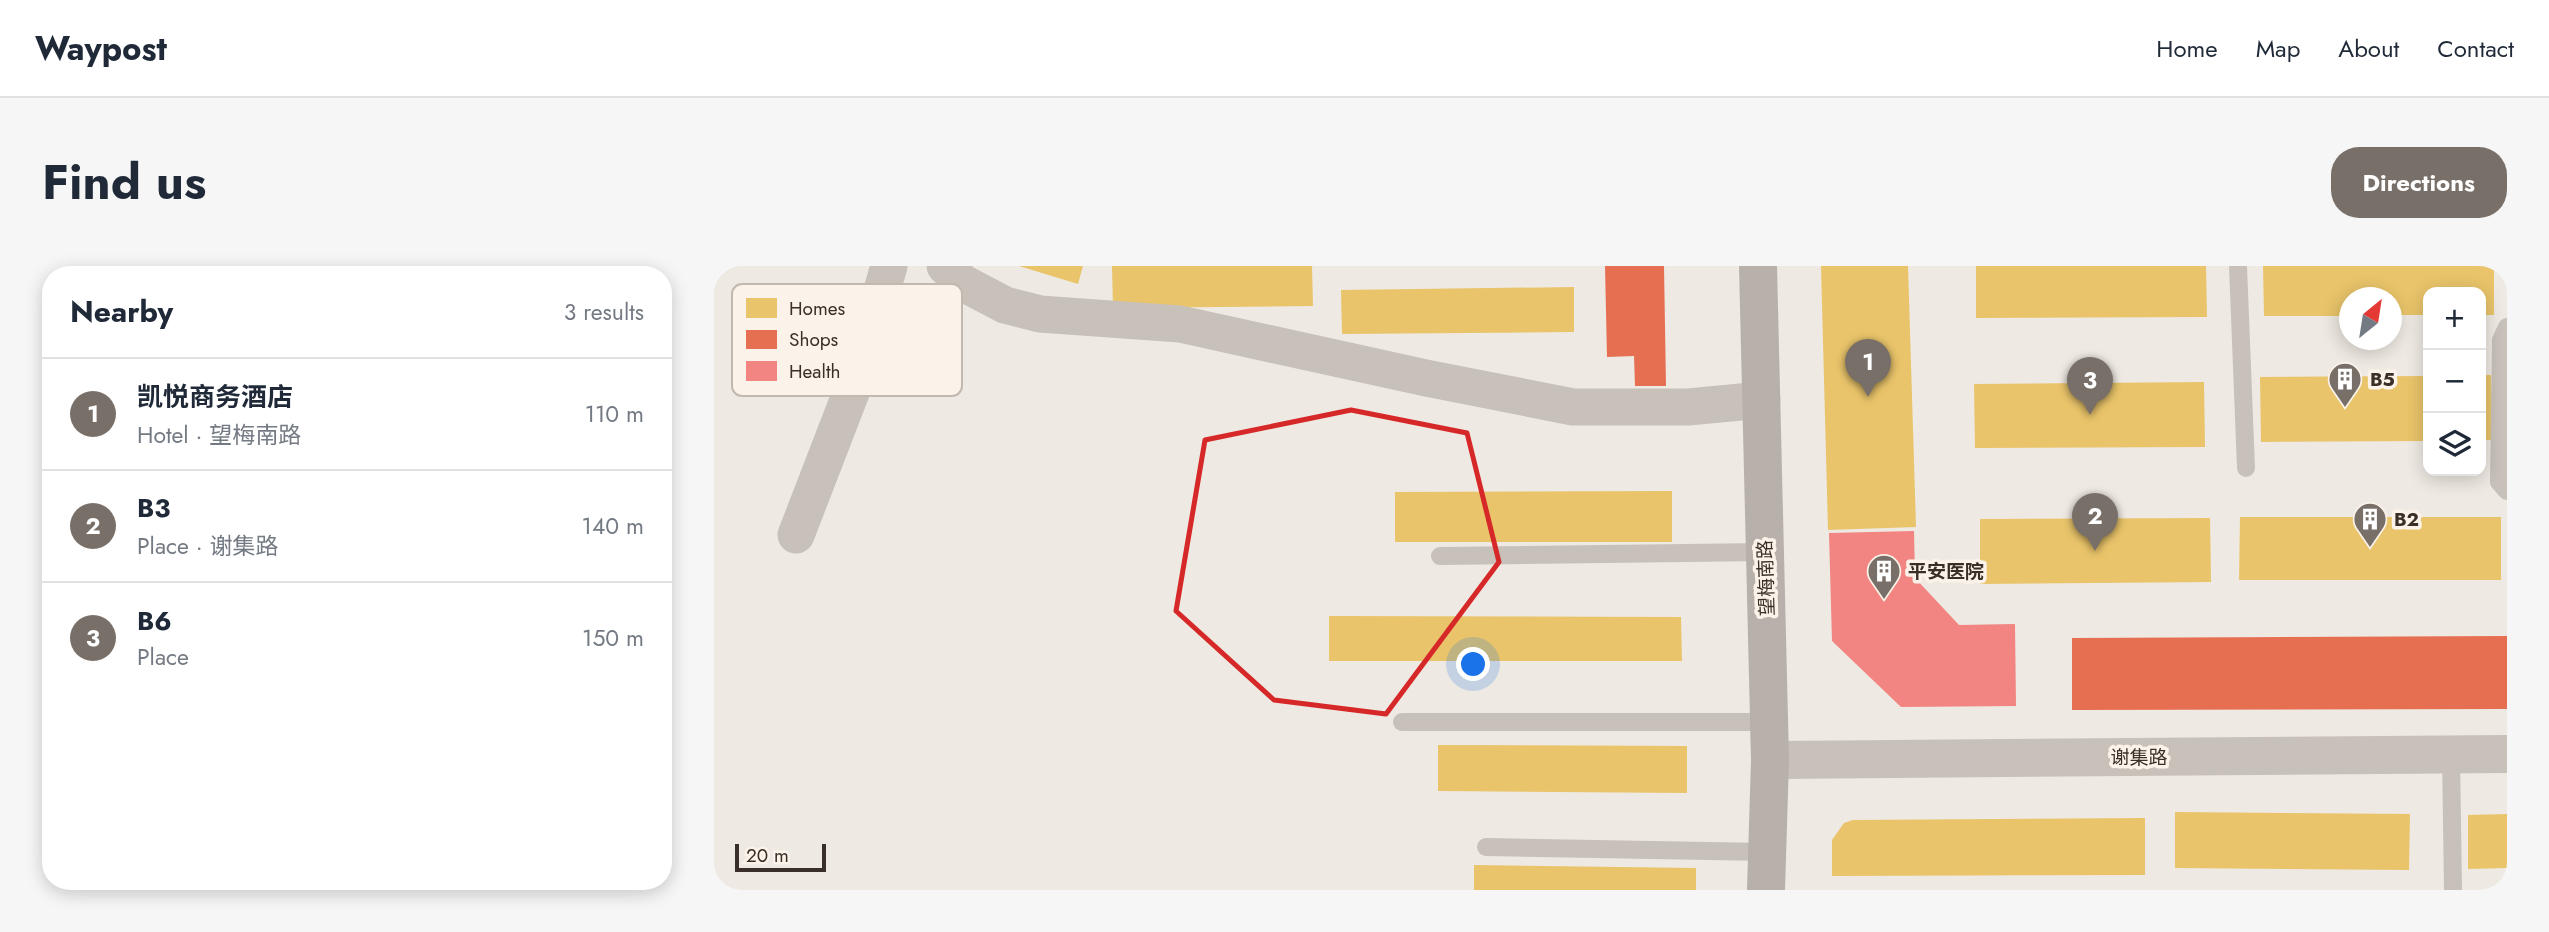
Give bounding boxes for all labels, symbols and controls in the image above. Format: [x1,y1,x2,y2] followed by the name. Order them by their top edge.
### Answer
[35,25,167,72] text: Waypost
[2156,31,2218,66] text: Home
[2256,31,2300,66] text: Map
[2338,31,2399,66] text: About
[2437,31,2514,66] text: Contact
[42,147,206,217] text: Find us
[2331,147,2507,218] button: Directions
[732,284,962,396] legend
[2339,287,2402,350] north arrow
[2423,287,2486,476] map controls
[2423,287,2486,350] button: +
[70,290,173,333] text: Nearby
[564,295,644,329] text: 3 results
[789,295,846,322] text: Homes
[789,326,839,353] text: Shops
[1845,339,1891,397] pin: 1
[2423,350,2486,413] button: −
[2067,357,2113,415] pin: 3
[789,358,840,385] text: Health
[2326,360,2364,409] building icon: B5
[2370,366,2395,393] place label: B5
[137,378,293,416] text: 凯悦商务酒店
[87,397,99,431] text: 1
[585,397,644,431] text: 110 m
[2423,413,2486,476] button: layers
[137,418,301,452] text: Hotel · 望梅南路
[137,489,170,527] text: B3
[2072,493,2118,551] pin: 2
[2351,500,2389,549] building icon: B2
[2394,506,2419,533] place label: B2
[85,509,101,543] text: 2
[582,509,644,543] text: 140 m
[137,529,279,563] text: Place · 谢集路
[1751,540,1781,616] street label: 望梅南路
[1865,552,1903,601] building icon: 平安医院
[1908,558,1984,585] place label: 平安医院
[137,602,172,640] text: B6
[86,621,100,655] text: 3
[582,621,644,655] text: 150 m
[137,640,189,674] text: Place
[1456,647,1490,681] your location
[2110,744,2168,771] street label: 谢集路
[735,841,826,873] scale bar
[746,842,789,869] text: 20 m

